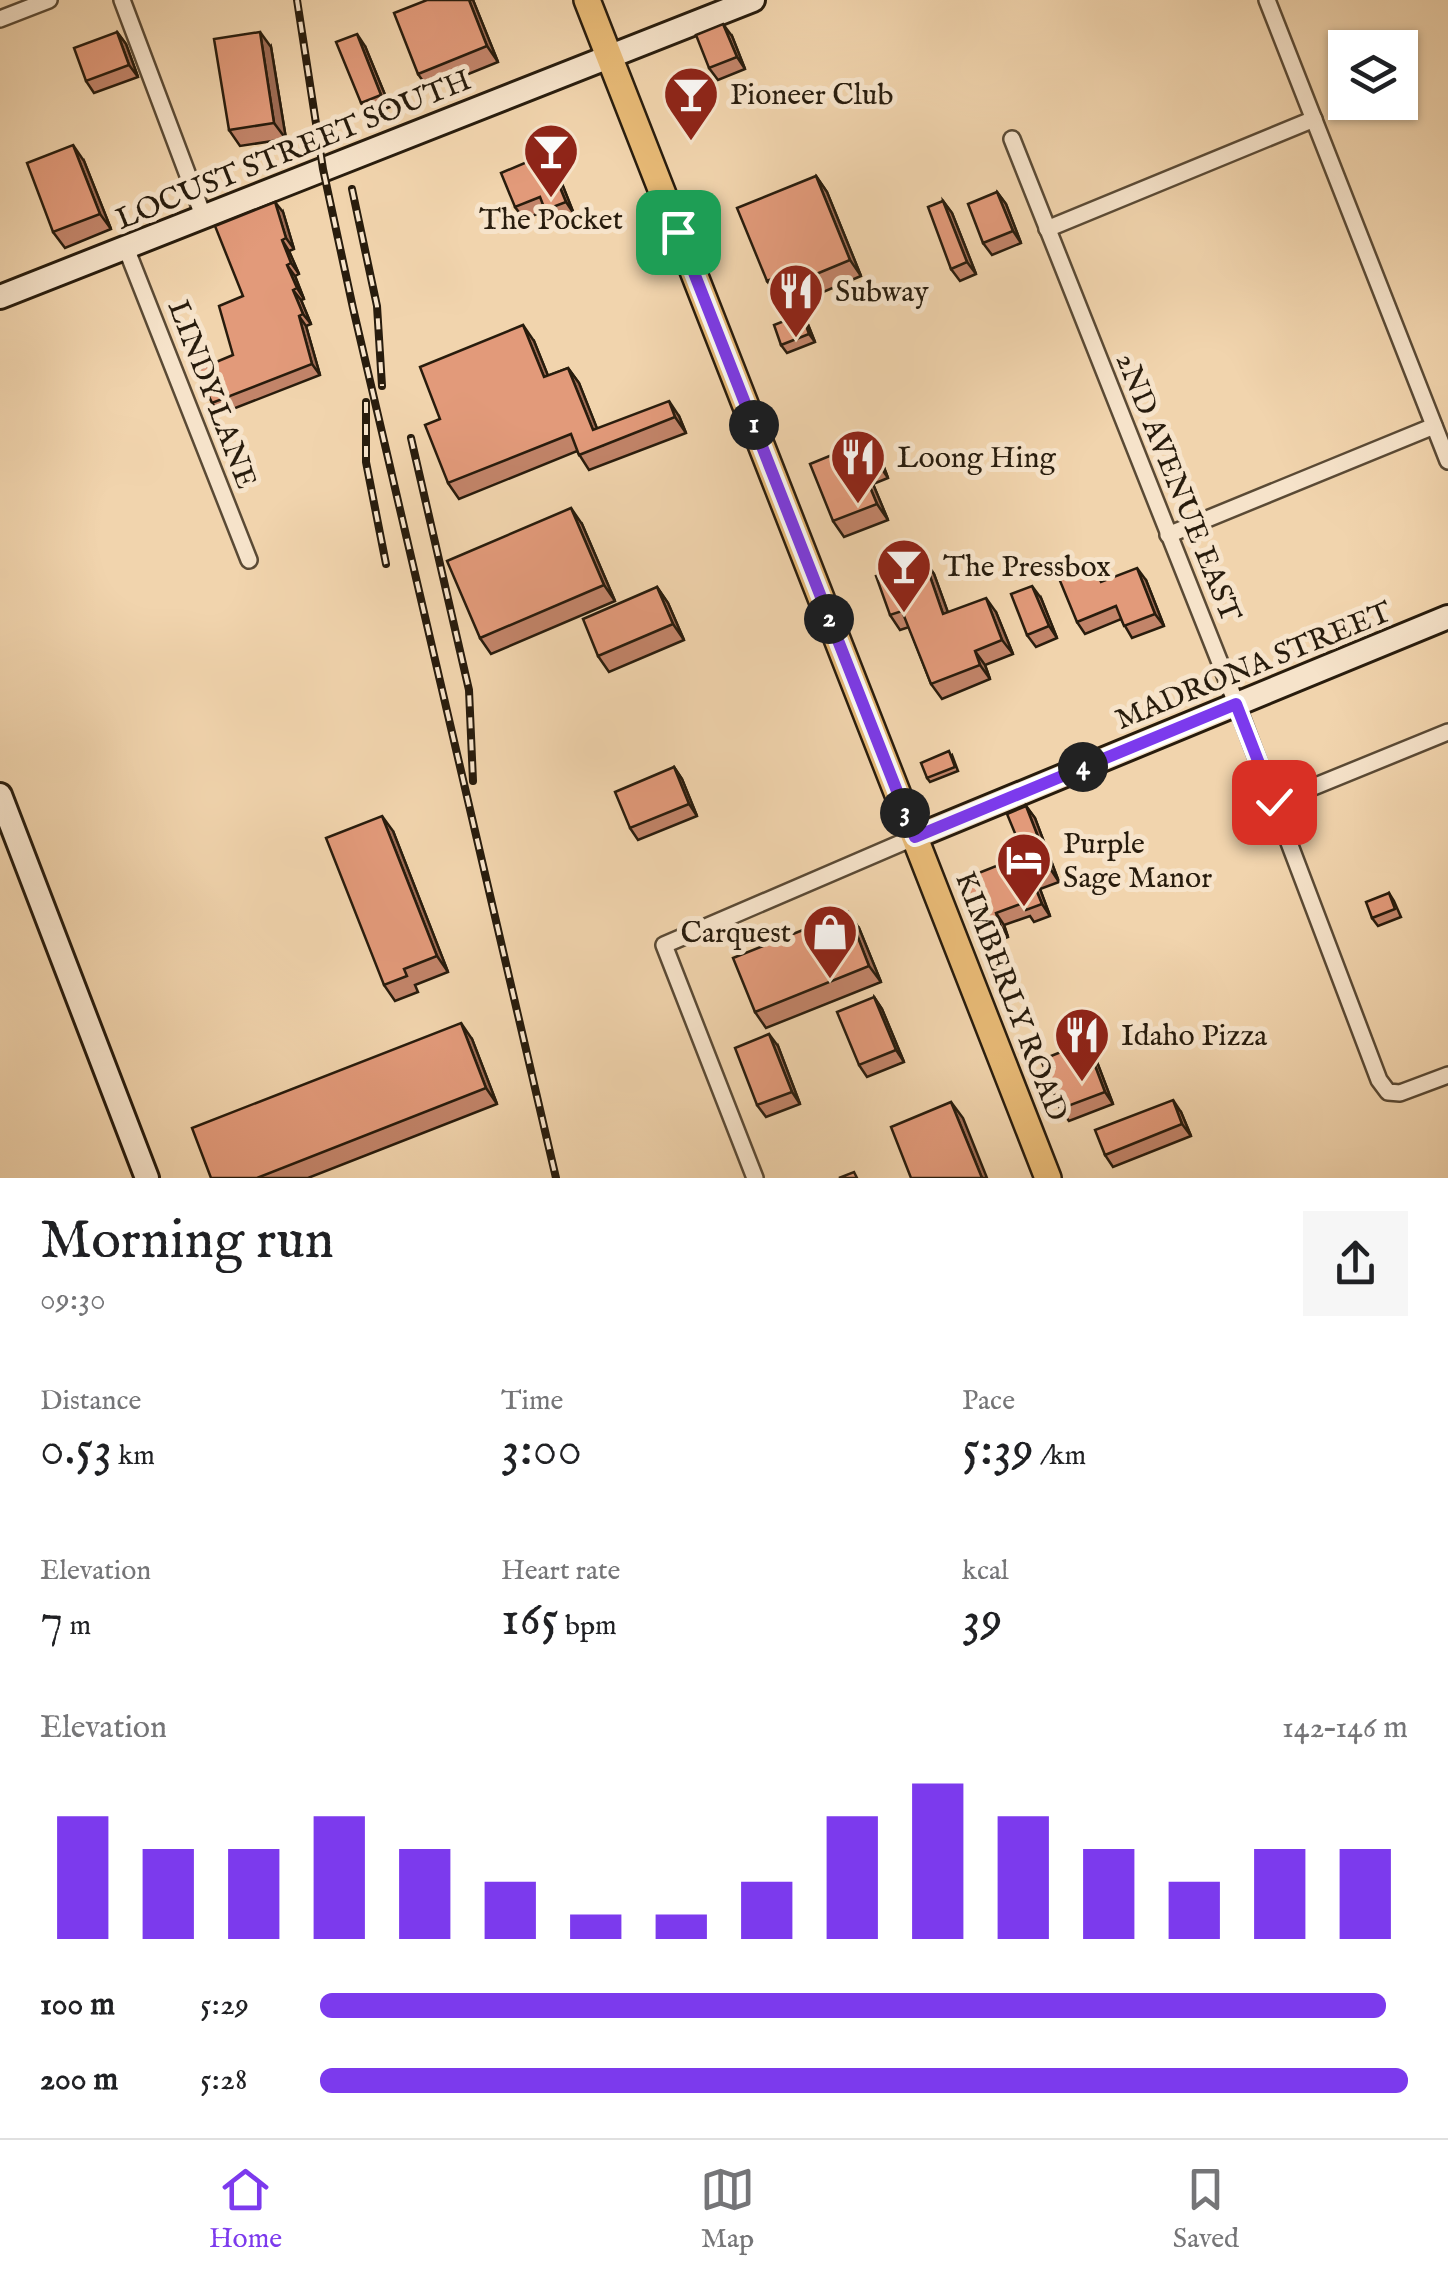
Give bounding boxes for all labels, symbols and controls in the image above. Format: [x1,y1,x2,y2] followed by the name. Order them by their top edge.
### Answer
[1328,30,1418,120] map controls
[1328,30,1418,120] button: layers
[111,62,477,240] street label: LOCUST STREET SOUTH
[661,64,721,143] bar icon: Pioneer Club
[730,77,893,115] place label: Pioneer Club
[521,121,581,200] bar icon: The Pocket
[636,190,721,275] pin
[479,202,623,240] place label: The Pocket
[651,205,706,260] icon: arrive
[766,261,826,340] restaurant icon: Subway
[835,274,929,312] place label: Subway
[158,295,264,494] street label: LINDY LANE
[1106,348,1249,628] street label: 2ND AVENUE EAST
[729,400,779,450] pin: 1
[749,407,759,442] text: 1
[828,427,888,506] restaurant icon: Loong Hing
[897,440,1056,478] place label: Loong Hing
[874,536,934,615] bar icon: The Pressbox
[943,549,1111,587] place label: The Pressbox
[804,594,854,644] pin: 2
[1110,594,1397,740] street label: MADRONA STREET
[822,601,836,636] text: 2
[1058,742,1108,792] pin: 4
[1076,749,1090,784] text: 4
[1232,760,1317,845] pin
[1247,775,1302,830] icon: check
[880,788,930,838] pin: 3
[900,795,910,830] text: 3
[1063,826,1212,898] place label: Purple Sage Manor
[994,830,1054,909] hotel icon: Purple Sage Manor
[945,867,1075,1127] street label: KIMBERLY ROAD
[800,902,860,981] shop icon: Carquest
[681,915,791,953] place label: Carquest
[1052,1005,1112,1084] restaurant icon: Idaho Pizza
[1121,1018,1267,1056] place label: Idaho Pizza
[40,1207,334,1277] text: Morning run
[1303,1211,1408,1316] button: share
[40,1280,106,1321] text: 09:30
[40,1384,141,1419] text: Distance
[501,1384,563,1419] text: Time
[962,1384,1015,1419] text: Pace
[40,1419,112,1482] text: 0.53
[501,1419,582,1482] text: 3:00
[962,1419,1034,1482] text: 5:39
[112,1439,155,1474] text: km
[1034,1439,1086,1474] text: /km
[40,1554,151,1589] text: Elevation
[501,1554,620,1589] text: Heart rate
[962,1554,1009,1589] text: kcal
[40,1589,63,1652] text: 7
[501,1589,559,1652] text: 165
[962,1589,1003,1652] text: 39
[63,1609,91,1644] text: m
[559,1609,617,1644] text: bpm
[40,1708,167,1749] text: Elevation
[1282,1708,1408,1749] text: 142–146 m
[40,1985,115,2026] text: 100 m
[200,1985,249,2026] text: 5:29
[40,2060,118,2101] text: 200 m
[200,2060,248,2101] text: 5:28
[209,2162,282,2257] tab: Home
[700,2162,755,2257] tab: Map
[1173,2162,1239,2257] tab: Saved

